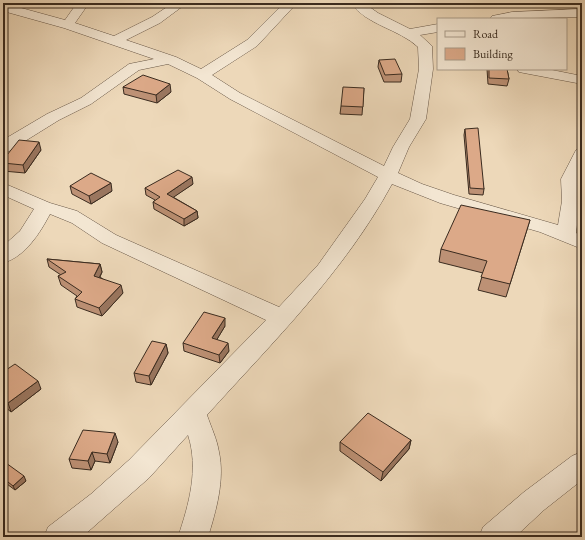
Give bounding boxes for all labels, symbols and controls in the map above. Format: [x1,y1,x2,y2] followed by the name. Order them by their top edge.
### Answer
[437,18,567,70] legend
[473,26,499,42] text: Road
[473,46,514,62] text: Building

